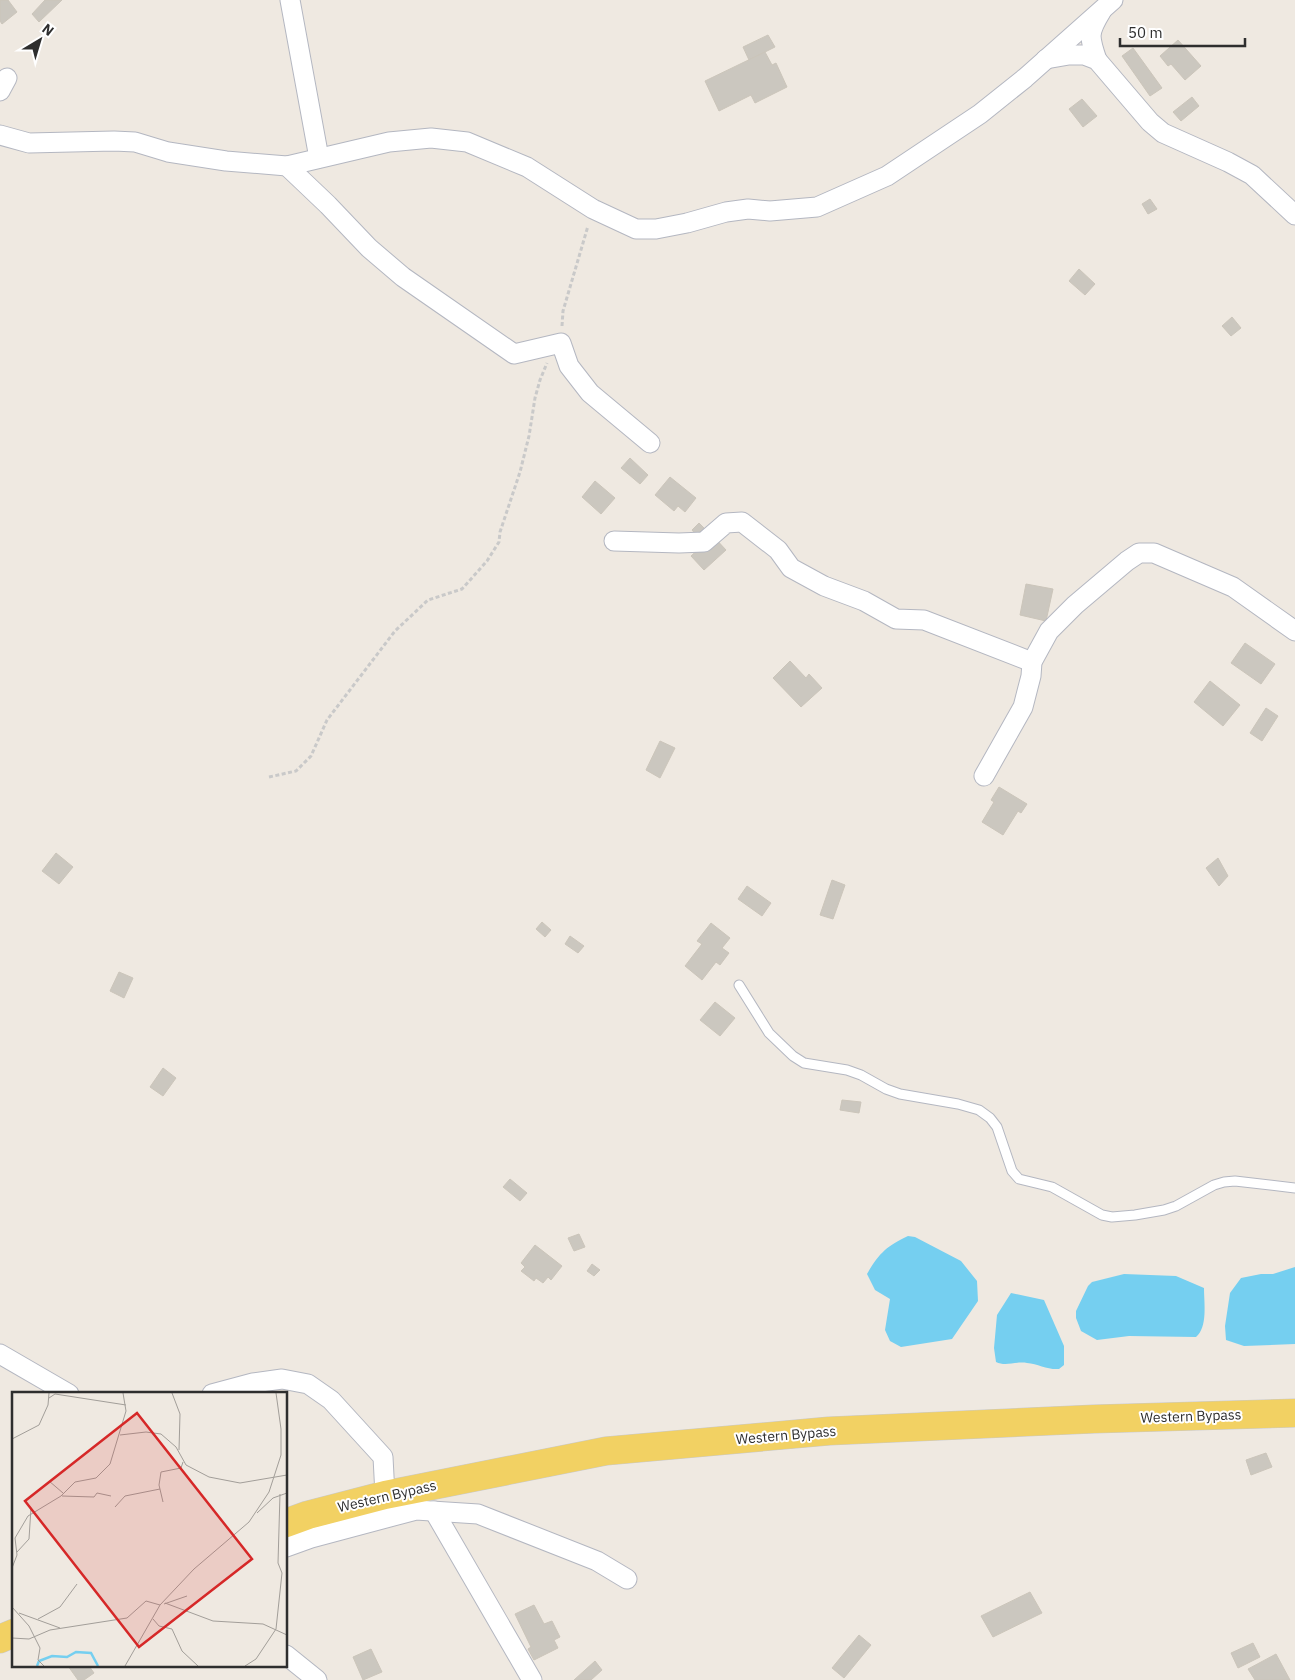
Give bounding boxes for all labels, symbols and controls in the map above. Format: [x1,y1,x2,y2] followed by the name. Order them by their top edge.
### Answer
[15,15,65,65] north arrow
[1120,15,1245,47] scale bar
[38,20,58,40] text: N
[1128,23,1163,42] text: 50 m
[12,1392,288,1668] inset map
[1140,1405,1242,1427] street label: Western Bypass
[735,1422,837,1448] street label: Western Bypass
[336,1476,438,1516] street label: Western Bypass

